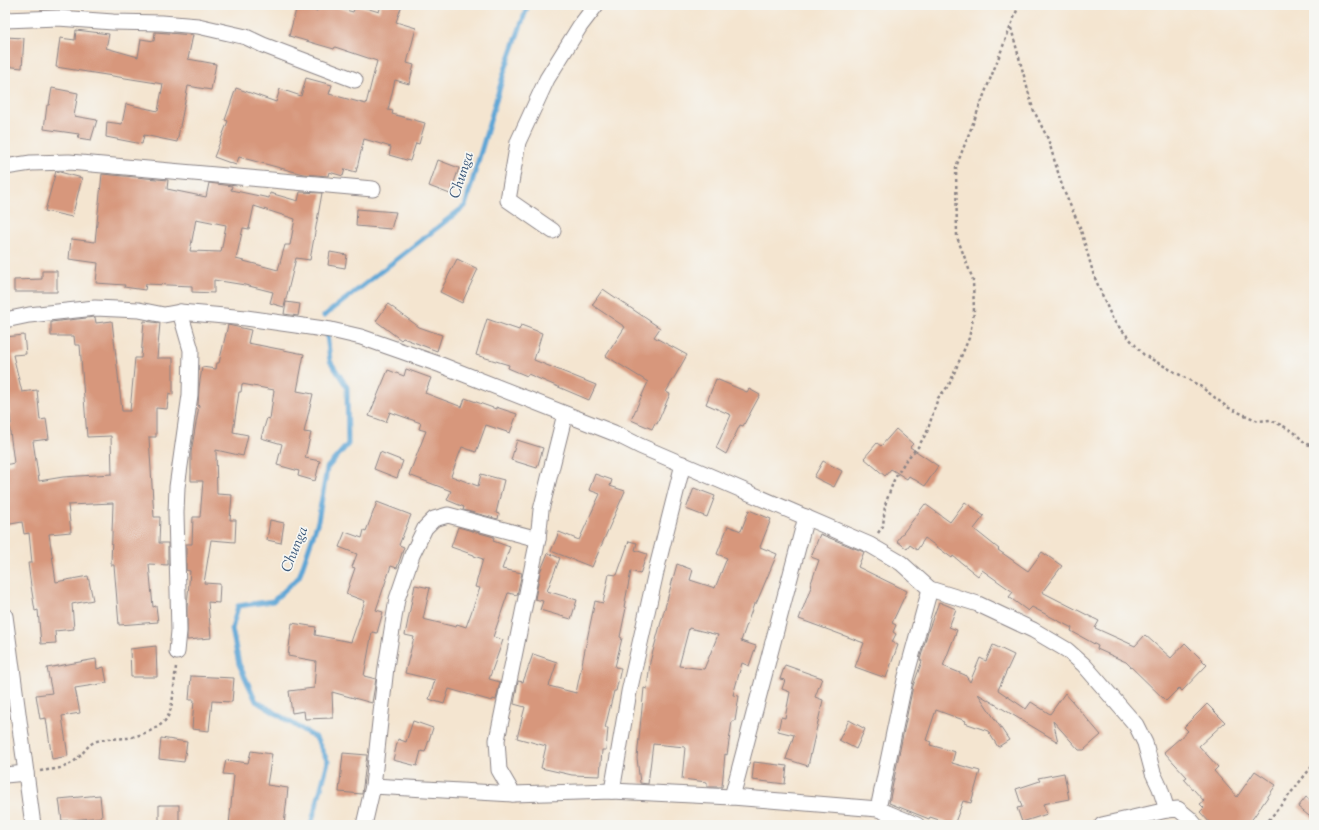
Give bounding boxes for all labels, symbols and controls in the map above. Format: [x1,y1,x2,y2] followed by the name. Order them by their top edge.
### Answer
[445,149,480,201] water label: Chunga
[277,523,314,576] water label: Chunga

